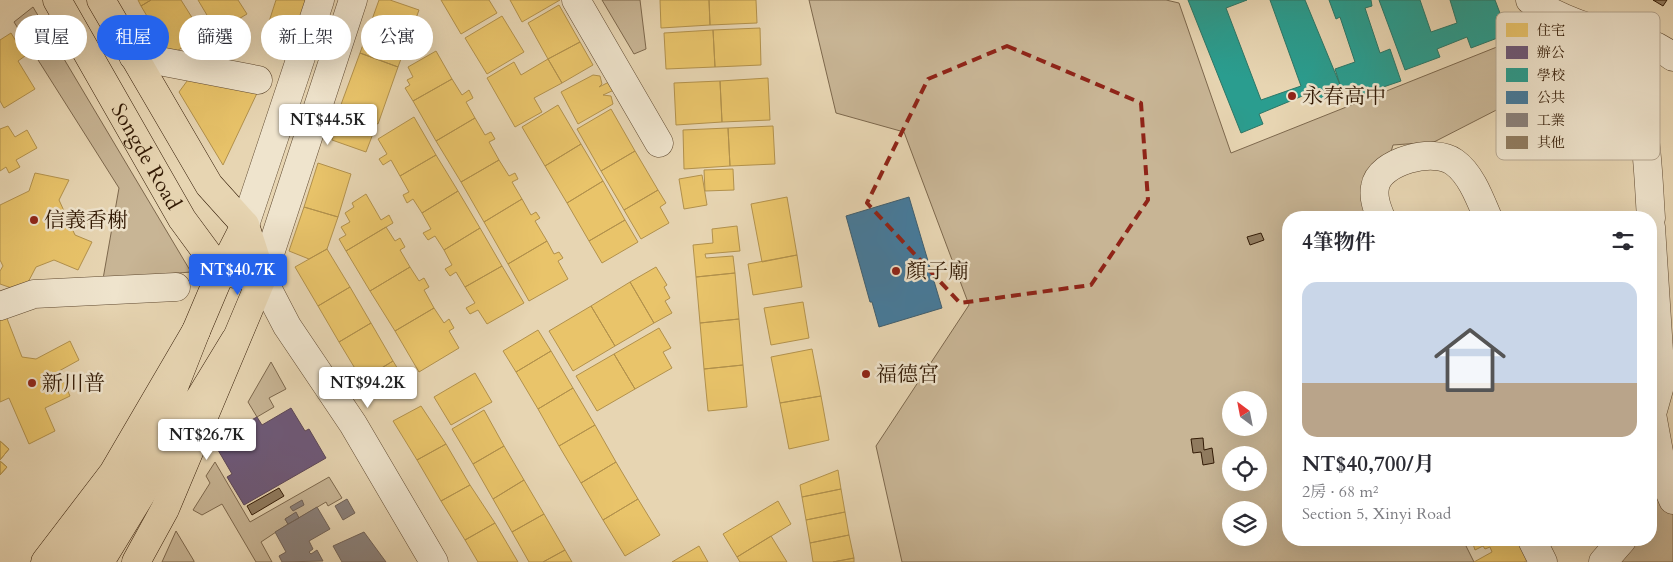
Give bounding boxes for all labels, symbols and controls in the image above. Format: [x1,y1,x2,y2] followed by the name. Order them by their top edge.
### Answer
[1496,12,1660,160] legend
[15,15,87,60] chip: 買屋
[97,15,169,60] chip: 租屋
[179,15,251,60] chip: 篩選
[261,15,351,60] chip: 新上架
[361,15,433,60] chip: 公寓
[1537,21,1565,40] text: 住宅
[1537,43,1565,62] text: 辦公
[1537,66,1565,85] text: 學校
[1302,82,1386,111] place label: 永春高中
[1537,88,1565,107] text: 公共
[1286,90,1298,102] marker: 永春高中
[104,98,188,215] street label: Songde Road
[276,104,380,146] pin: NT$44.5K
[290,109,366,131] text: NT$44.5K
[1537,111,1565,130] text: 工業
[1537,133,1565,152] text: 其他
[44,206,128,235] place label: 信義香榭
[28,214,40,226] marker: 信義香榭
[1609,227,1637,255] icon: filters
[1302,228,1376,257] text: 4筆物件
[186,254,290,296] pin: NT$40.7K
[906,257,969,286] place label: 顏子廟
[200,259,276,281] text: NT$40.7K
[890,265,902,277] marker: 顏子廟
[1425,315,1515,405] icon: home
[876,360,939,389] place label: 福德宮
[316,366,420,409] pin: NT$94.2K
[860,368,872,380] marker: 福德宮
[42,369,105,398] place label: 新川普
[330,372,406,394] text: NT$94.2K
[26,377,38,389] marker: 新川普
[1222,391,1268,436] north arrow
[1222,391,1267,546] map controls
[155,418,259,461] pin: NT$26.7K
[169,424,245,446] text: NT$26.7K
[1222,446,1267,491] button: locate
[1302,450,1435,479] text: NT$40,700/月
[1302,481,1378,503] text: 2房 · 68 m²
[1222,501,1267,546] button: layers
[1302,503,1451,525] text: Section 5, Xinyi Road

